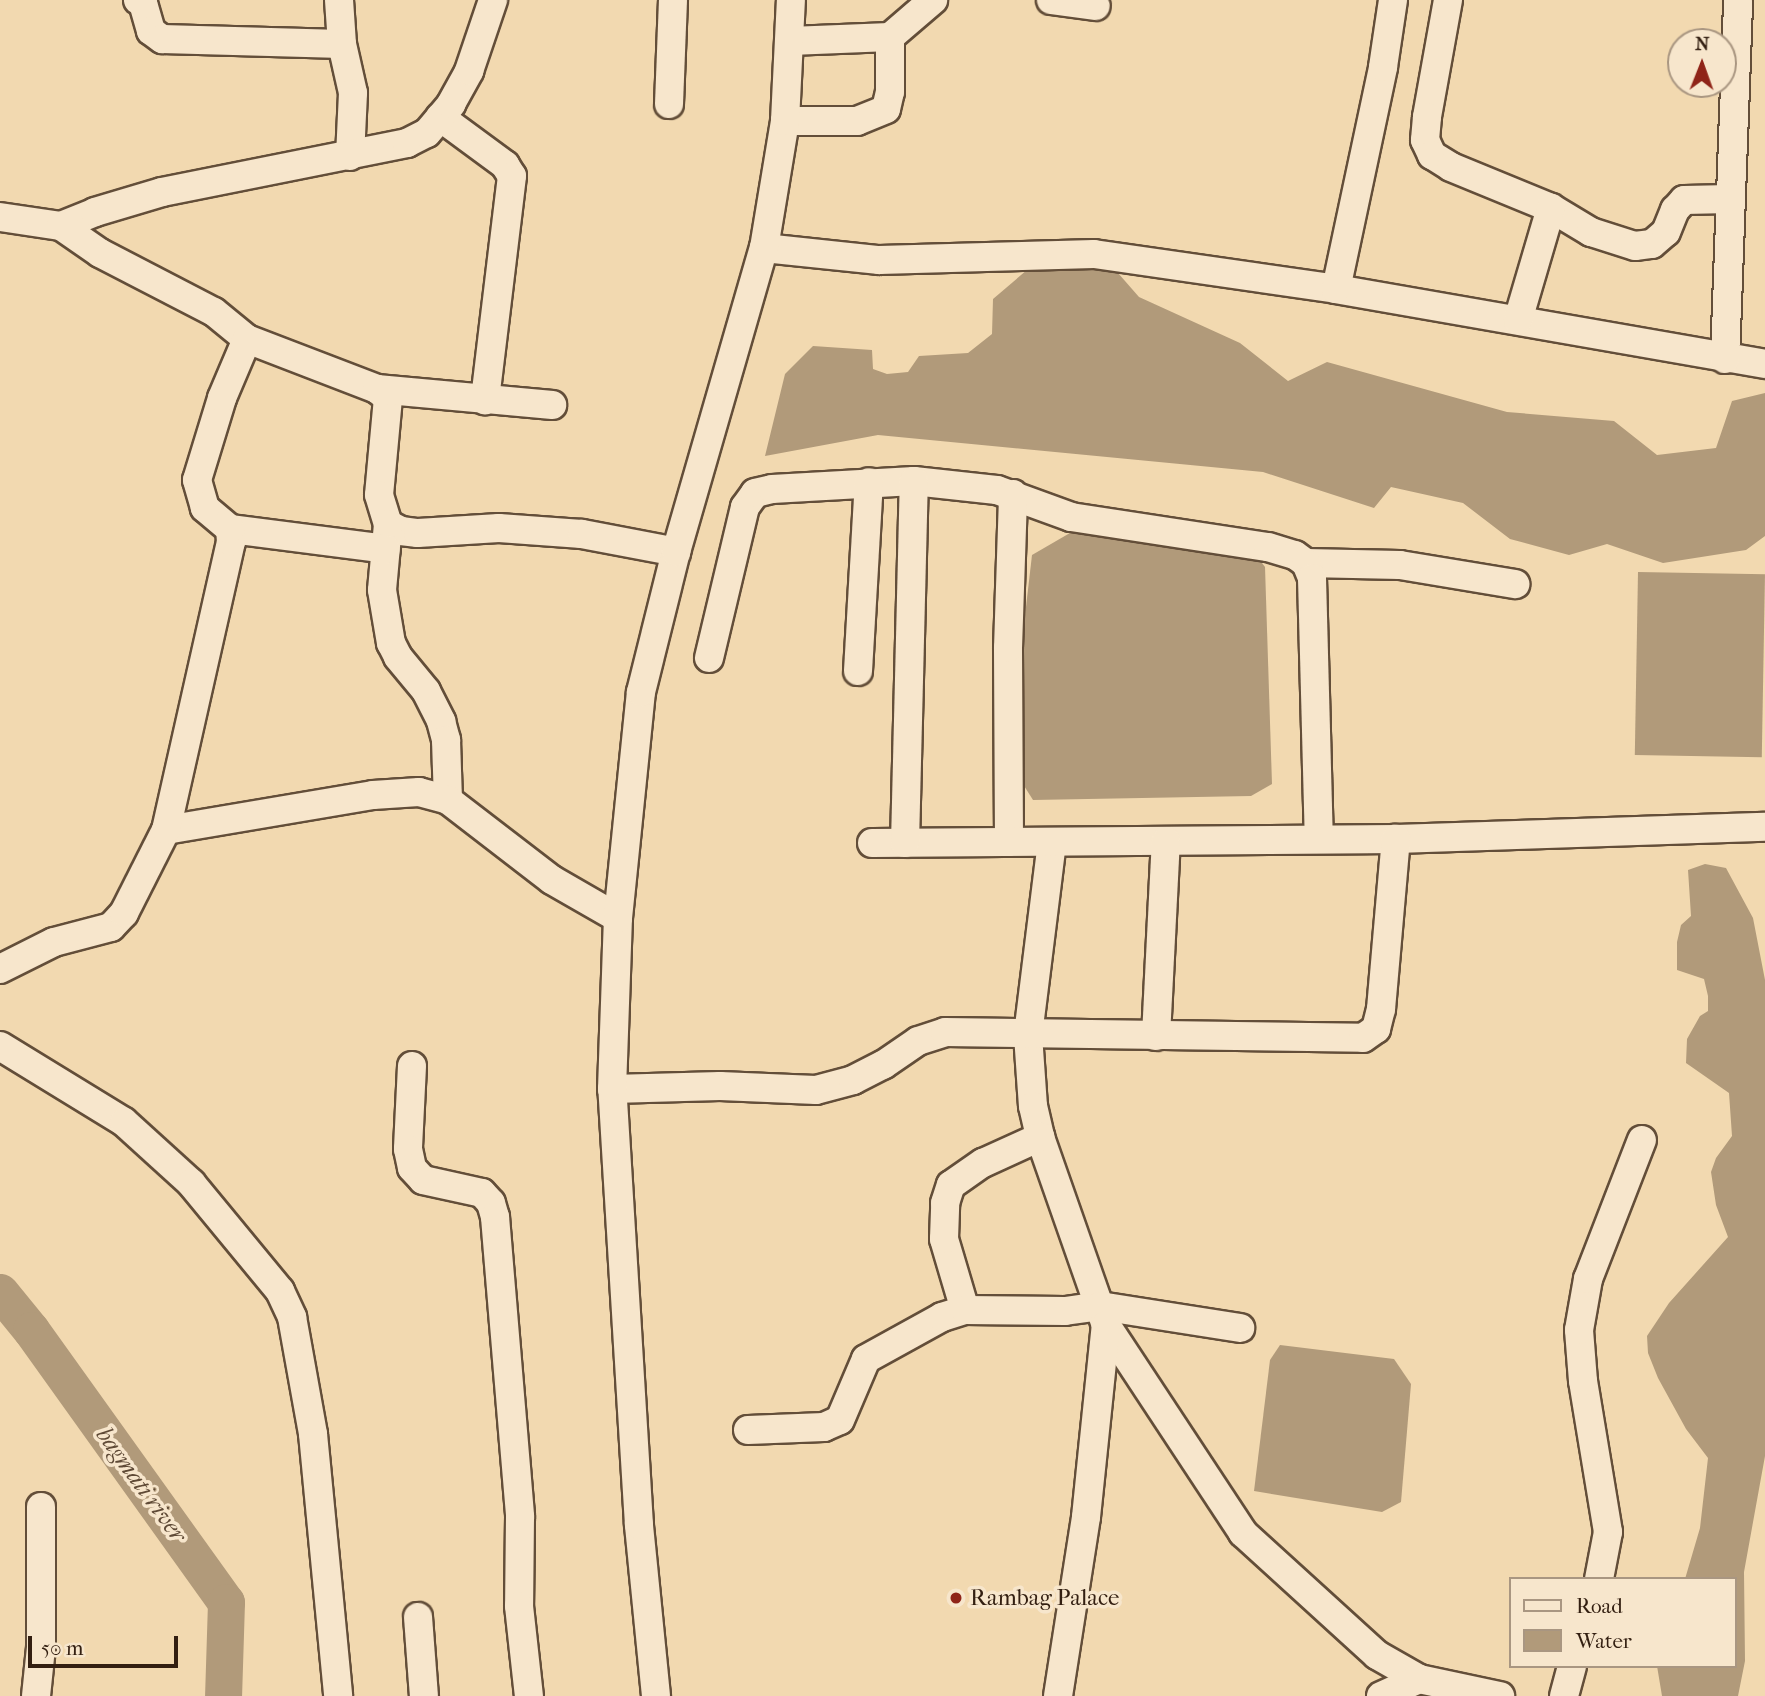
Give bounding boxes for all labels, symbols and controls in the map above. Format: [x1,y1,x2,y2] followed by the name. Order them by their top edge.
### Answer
[1667,28,1737,98] north arrow
[1695,33,1710,55] text: N
[90,1422,192,1548] water label: bagmati river
[1510,1577,1737,1668] legend
[970,1584,1119,1612] place label: Rambag Palace
[948,1590,964,1606] marker: Rambag Palace
[1576,1594,1623,1618] text: Road
[32,1622,182,1666] scale bar
[1576,1629,1632,1653] text: Water
[41,1636,84,1660] text: 50 m

